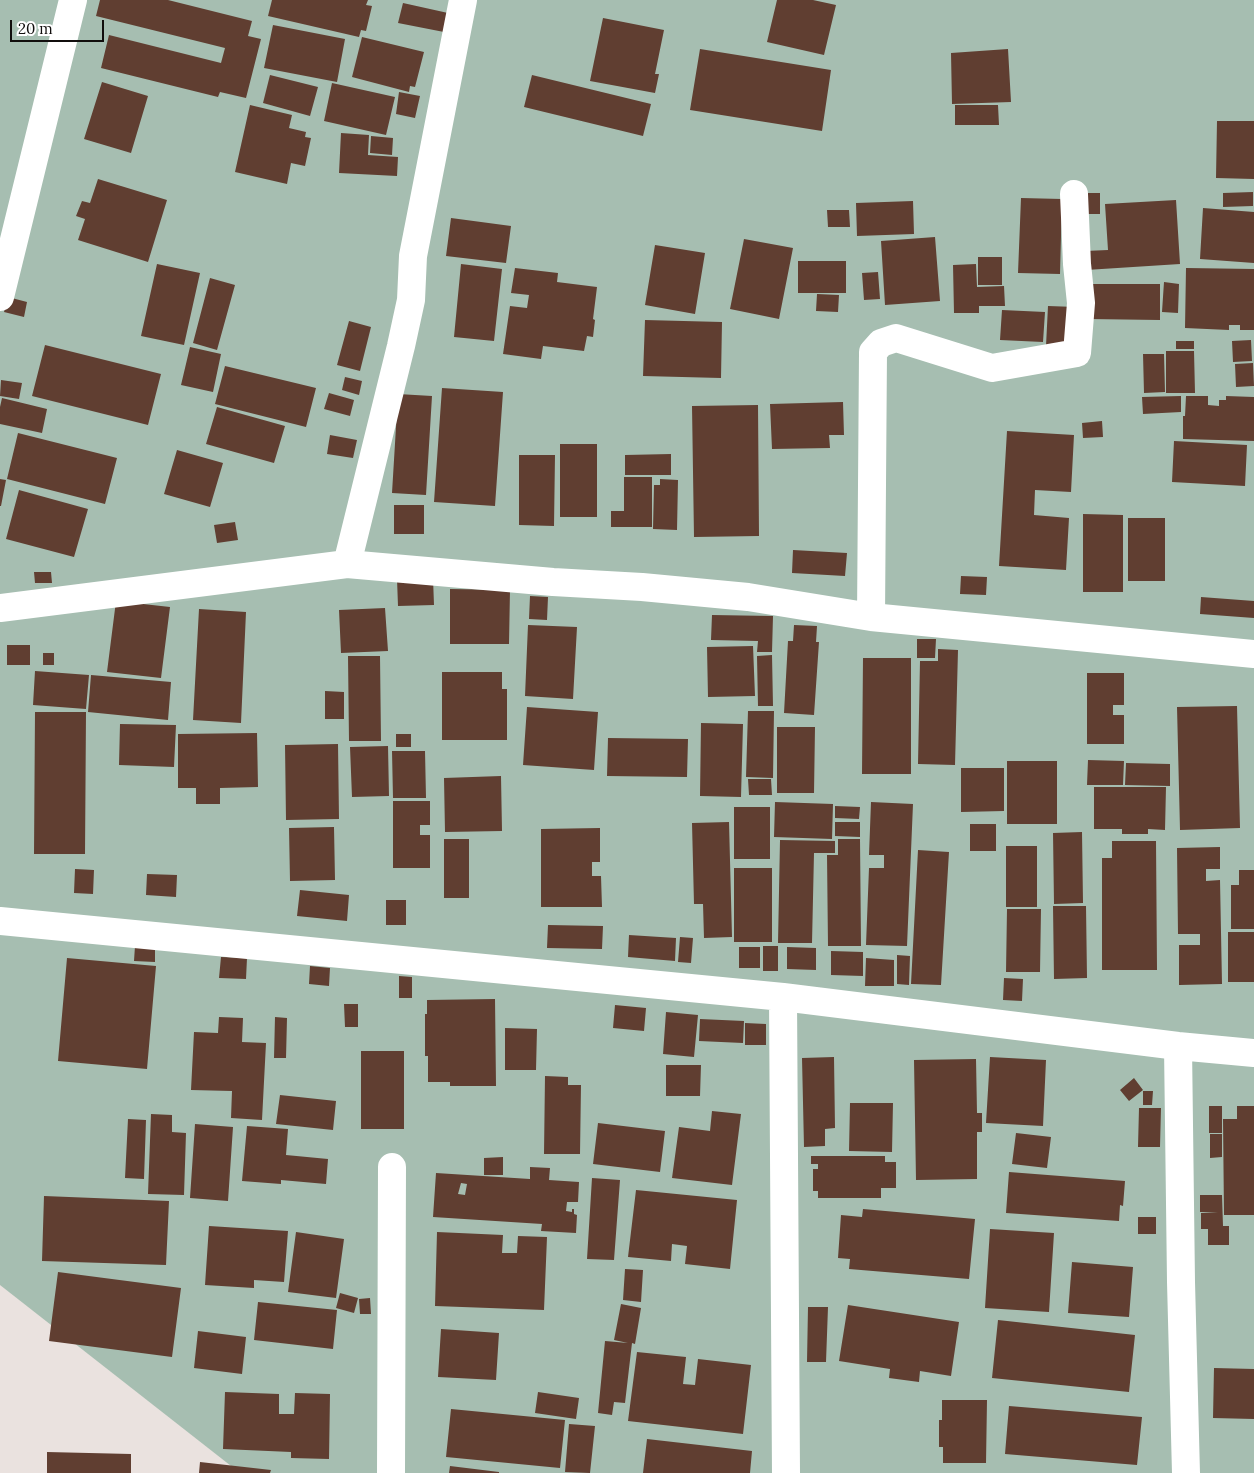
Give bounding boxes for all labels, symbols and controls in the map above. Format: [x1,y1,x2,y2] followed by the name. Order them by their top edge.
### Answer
[12,10,106,42] scale bar
[18,19,53,38] text: 20 m

